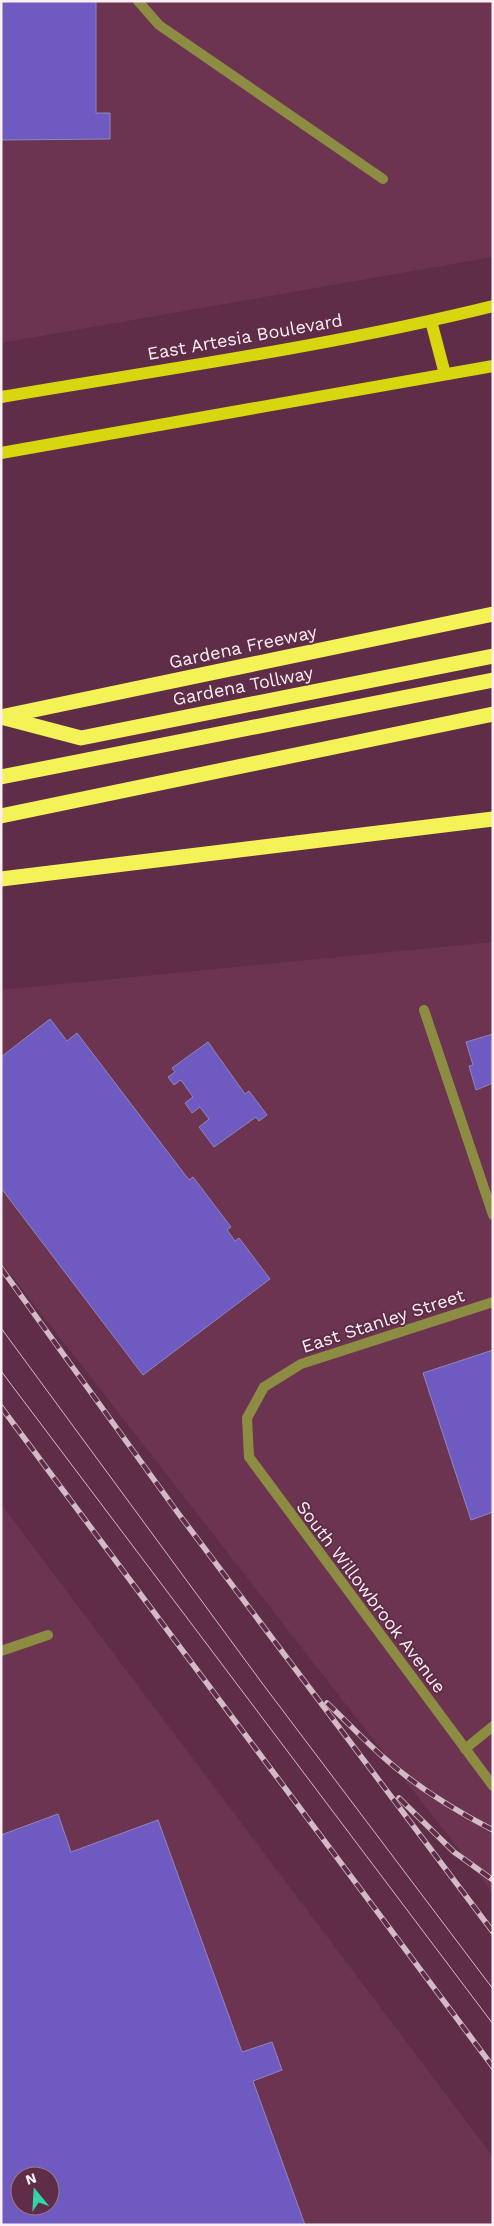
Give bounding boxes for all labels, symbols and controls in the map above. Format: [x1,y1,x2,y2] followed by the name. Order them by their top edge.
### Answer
[146,309,344,364] street label: East Artesia Boulevard
[167,620,319,672] street label: Gardena Freeway
[171,661,316,709] street label: Gardena Tollway
[299,1284,467,1357] street label: East Stanley Street
[292,1496,451,1697] street label: South Willowbrook Avenue
[10,2166,60,2216] north arrow
[24,2169,38,2188] text: N

